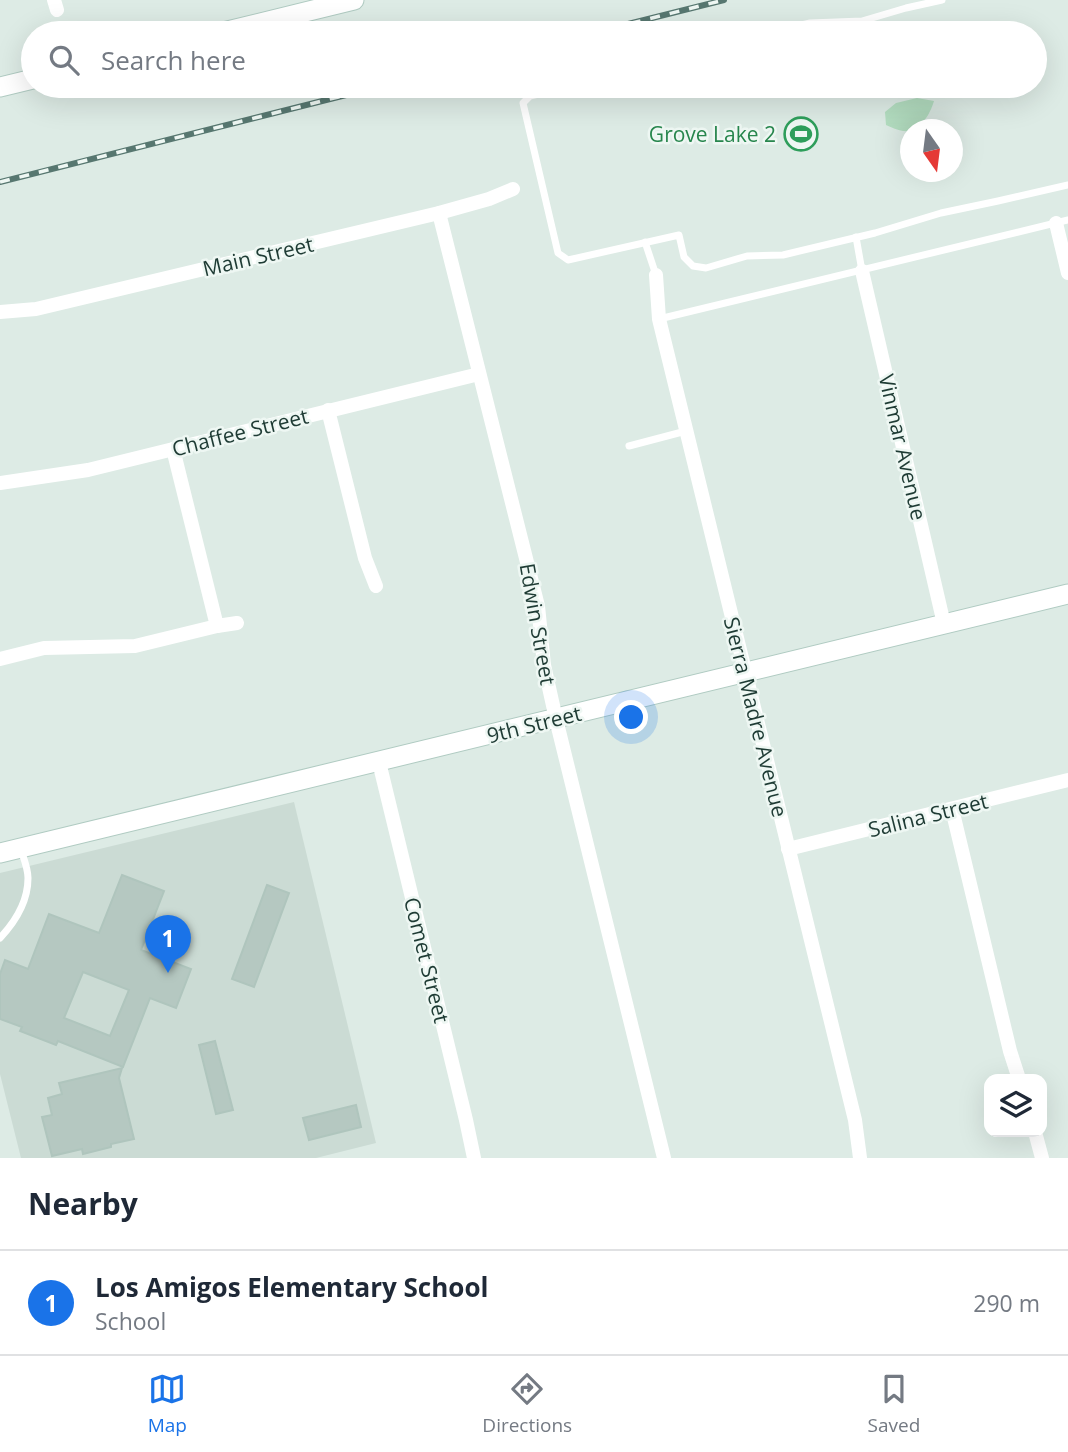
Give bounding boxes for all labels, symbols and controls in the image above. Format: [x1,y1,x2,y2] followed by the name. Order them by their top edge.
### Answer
[21,21,1047,98] search box
[45,41,83,79] icon: search
[101,42,246,78] text: Search here
[782,115,820,153] sports icon: Grove Lake 2
[900,119,963,182] north arrow
[649,120,776,148] place label: Grove Lake 2
[200,230,316,282] street label: Main Street
[873,371,933,523] street label: Vinmar Avenue
[169,402,311,462] street label: Chaffee Street
[514,561,562,687] street label: Edwin Street
[718,614,794,820] street label: Sierra Madre Avenue
[484,699,584,749] street label: 9th Street
[614,700,648,734] your location
[865,787,991,843] street label: Salina Street
[398,894,456,1026] street label: Comet Street
[145,915,191,973] pin: 1
[984,1074,1047,1137] map controls
[984,1074,1047,1137] button: layers
[28,1183,138,1224] text: Nearby
[95,1269,488,1305] text: Los Amigos Elementary School
[44,1287,58,1319] text: 1
[973,1287,1040,1319] text: 290 m
[95,1305,166,1337] text: School
[148,1370,187,1438] tab: Map
[482,1370,572,1438] tab: Directions
[868,1370,920,1438] tab: Saved

